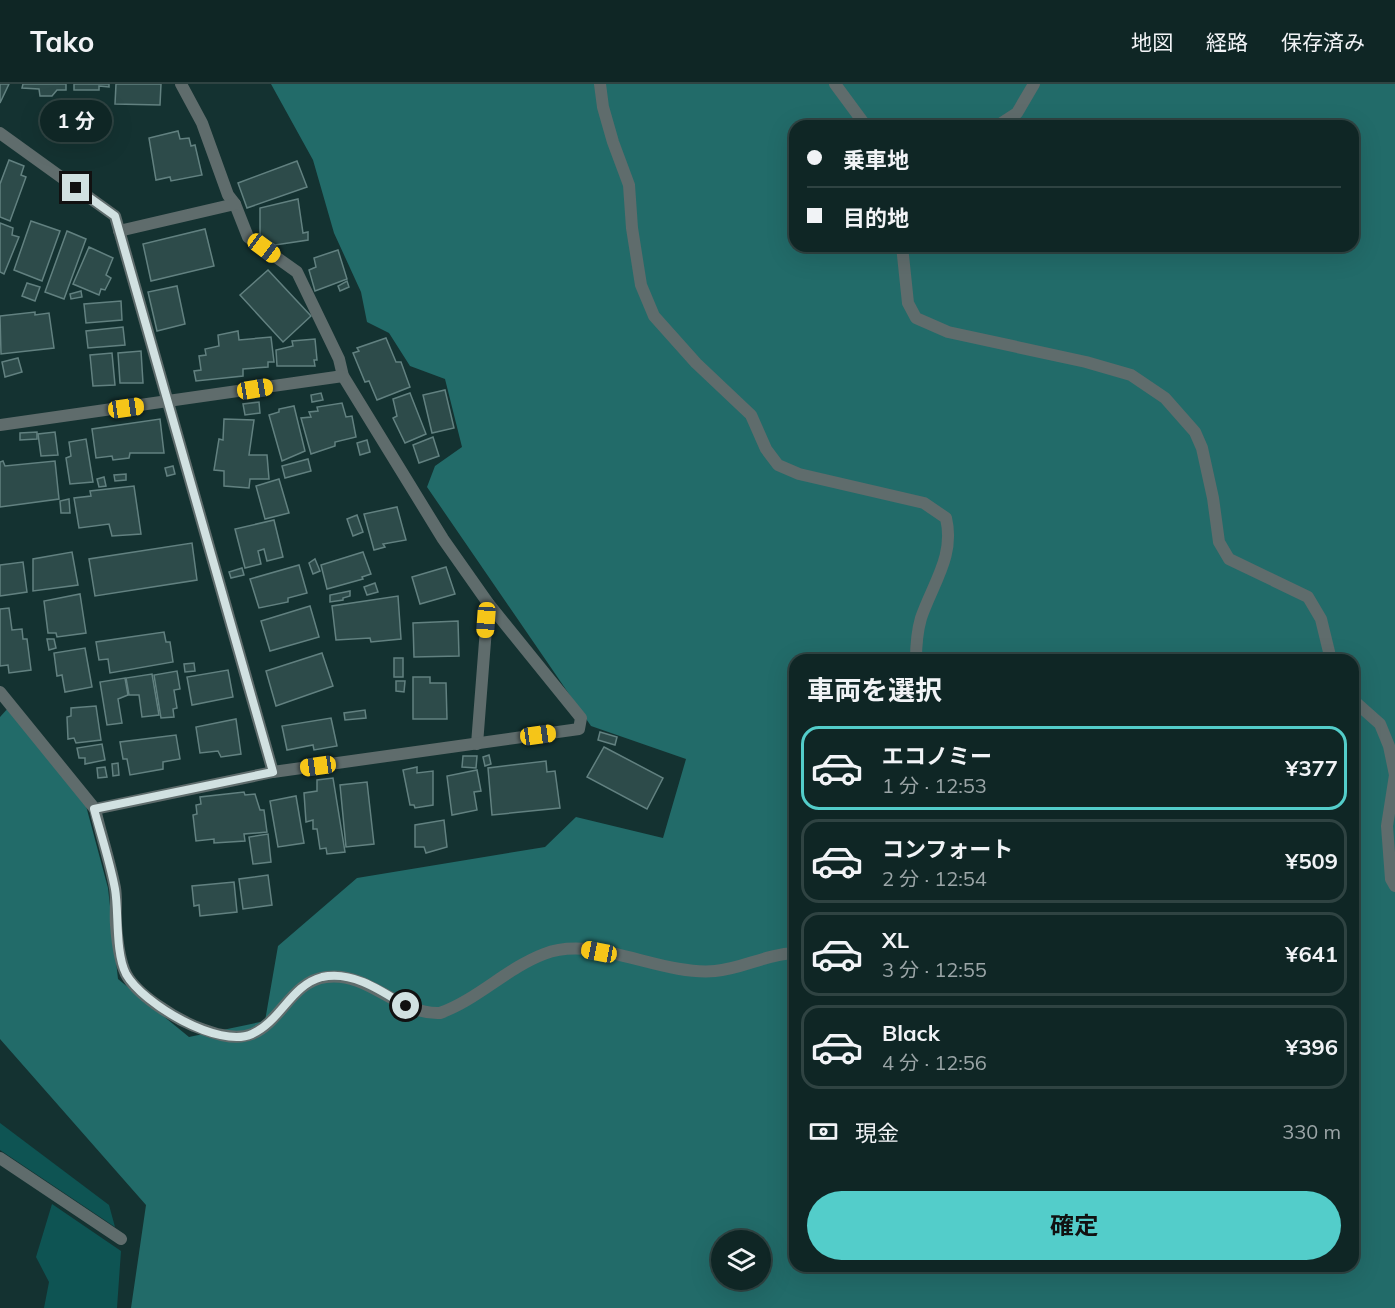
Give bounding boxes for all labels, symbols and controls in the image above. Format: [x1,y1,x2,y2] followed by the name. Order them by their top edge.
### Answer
[30,24,94,59] text: Tako
[1131,29,1173,55] text: 地図
[1206,29,1248,55] text: 経路
[1281,29,1365,55] text: 保存済み
[40,101,112,143] callout: 1 分
[57,108,95,133] text: 1 分
[843,146,909,174] text: 乗車地
[62,174,89,201] route end
[843,204,909,232] text: 目的地
[244,230,284,266] car
[236,377,274,401] car
[107,397,145,419] car
[476,601,496,639] car
[807,673,942,707] text: 車両を選択
[519,724,557,746] car
[810,741,864,795] icon: car
[882,742,992,770] text: エコノミー
[1285,754,1338,782] text: ¥377
[299,755,337,777] car
[882,773,987,798] text: 1 分 · 12:53
[810,834,864,888] icon: car
[882,835,1013,863] text: コンフォート
[1285,847,1338,875] text: ¥509
[882,866,987,891] text: 2 分 · 12:54
[882,926,909,954] text: XL
[810,927,864,981] icon: car
[580,940,618,964] car
[1285,940,1338,968] text: ¥641
[882,957,987,982] text: 3 分 · 12:55
[392,992,419,1019] route start
[882,1019,940,1047] text: Black
[810,1020,864,1074] icon: car
[1285,1033,1338,1061] text: ¥396
[882,1050,987,1075] text: 4 分 · 12:56
[807,1115,840,1148] icon: cash
[855,1119,899,1147] text: 現金
[1282,1119,1341,1144] text: 330 m
[807,1191,1341,1260] button: 確定
[711,1230,771,1290] map controls
[711,1230,771,1290] button: layers

